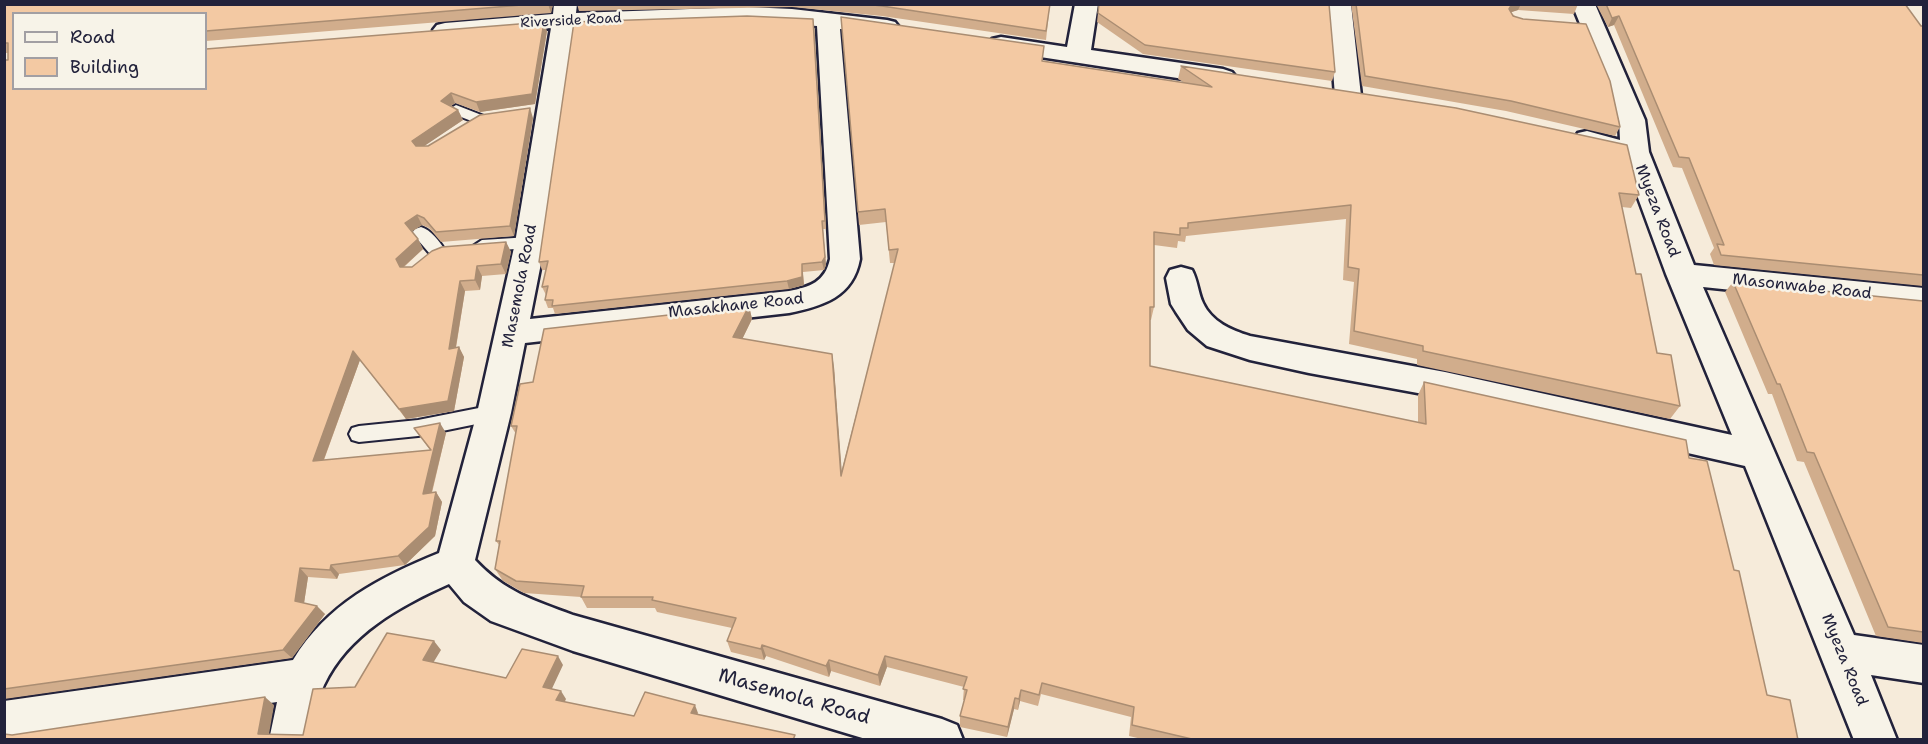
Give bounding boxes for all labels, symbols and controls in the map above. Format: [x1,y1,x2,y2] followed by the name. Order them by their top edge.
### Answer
[520,10,622,32] street label: Riverside Road
[12,12,207,90] legend
[70,25,115,49] text: Road
[70,55,139,79] text: Building
[1631,162,1683,260] street label: Myeza Road
[499,223,541,349] street label: Masemola Road
[1731,270,1873,304] street label: Masonwabe Road
[667,289,805,323] street label: Masakhane Road
[1817,611,1871,709] street label: Myeza Road
[715,664,873,730] street label: Masemola Road

